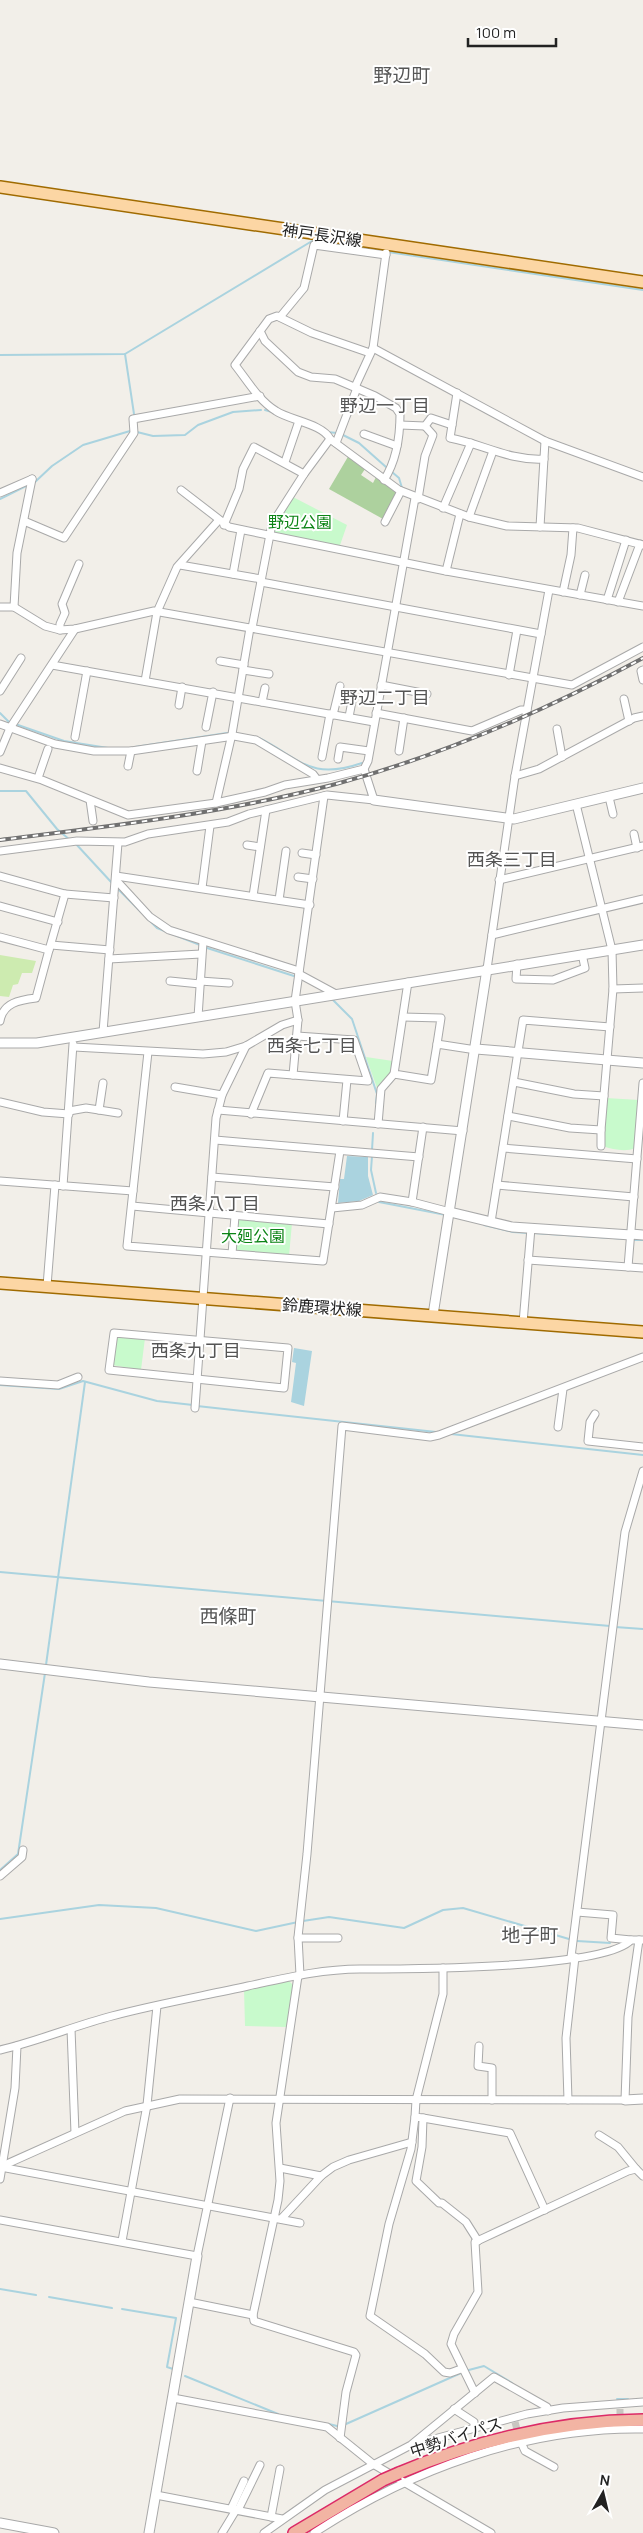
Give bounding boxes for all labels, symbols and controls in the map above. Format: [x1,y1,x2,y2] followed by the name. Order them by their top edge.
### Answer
[468,15,556,47] scale bar
[476,22,516,43] text: 100 m
[373,62,431,88] district label: 野辺町
[281,219,363,251] street label: 神戸長沢線
[340,393,430,417] district label: 野辺一丁目
[268,511,332,533] park label: 野辺公園
[340,685,430,709] district label: 野辺二丁目
[467,847,557,871] district label: 西条三丁目
[267,1033,357,1057] district label: 西条七丁目
[170,1191,260,1215] district label: 西条八丁目
[221,1225,285,1247] park label: 大廻公園
[281,1293,363,1321] street label: 鈴鹿環状線
[151,1338,241,1362] district label: 西条九丁目
[199,1603,257,1629] district label: 西條町
[501,1922,559,1948] district label: 地子町
[407,2412,505,2462] street label: 中勢バイパス
[578,2468,628,2518] north arrow
[599,2470,611,2490] text: N

